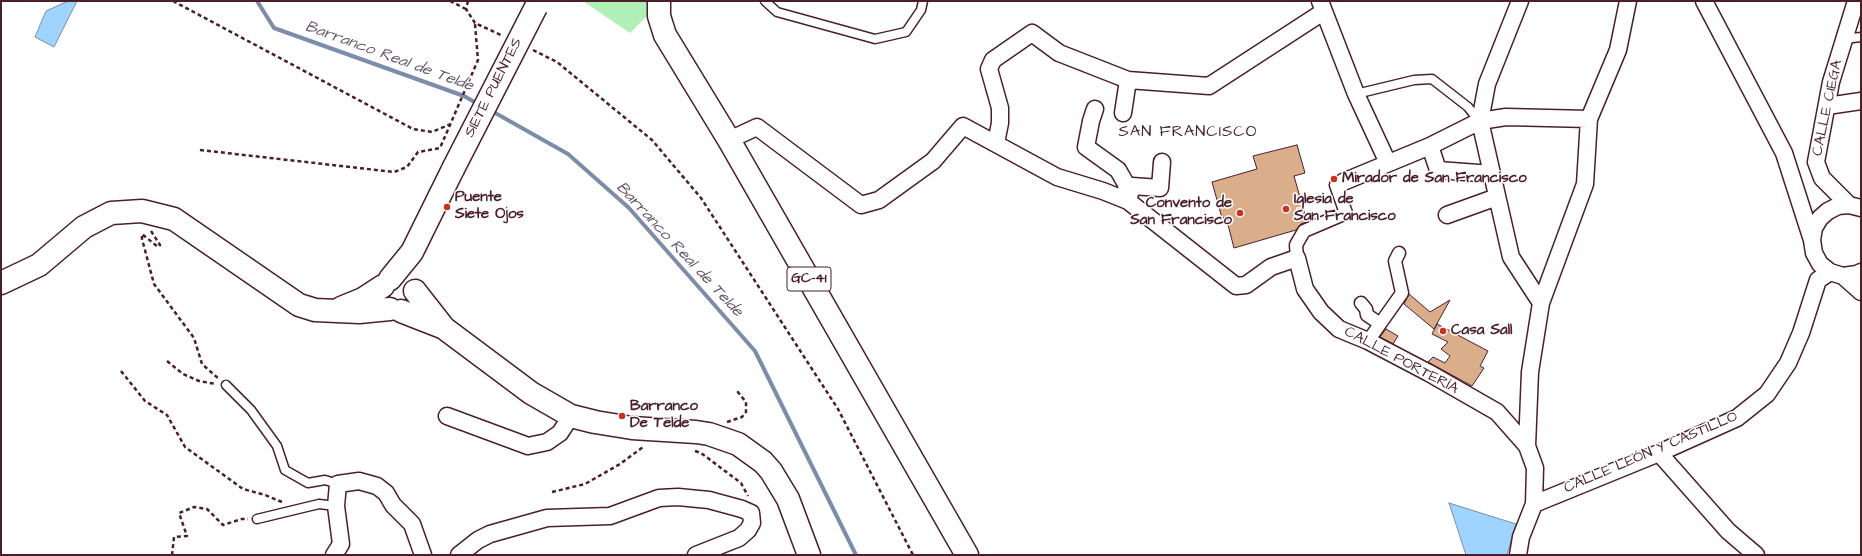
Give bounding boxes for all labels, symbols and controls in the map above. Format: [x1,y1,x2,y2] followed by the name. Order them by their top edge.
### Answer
[302,18,476,96] water label: Barranco Real de Telde
[461,35,527,141] street label: SIETE PUENTES
[1809,58,1847,158] street label: CALLE CIEGA
[1119,123,1257,143] district label: SAN FRANCISCO
[1342,170,1527,188] place label: Mirador de San Francisco
[1329,174,1339,184] marker: Mirador de San Francisco
[612,179,746,321] water label: Barranco Real de Telde
[455,189,524,224] place label: Puente Siete Ojos
[1294,191,1396,226] place label: Iglesia de San Francisco
[1130,195,1232,230] place label: Convento de San Francisco
[442,202,452,212] marker: Puente Siete Ojos
[1281,204,1291,214] marker: Iglesia de San Francisco
[1235,208,1245,218] marker: Convento de San Francisco
[787,267,831,291] road number: GC-41
[1451,322,1512,340] place label: Casa Sall
[1341,323,1461,399] street label: CALLE PORTERÍA
[1438,326,1448,336] marker: Casa Sall
[630,398,698,433] place label: Barranco De Telde
[1561,408,1741,498] street label: CALLE LEÓN Y CASTILLO
[617,411,627,421] marker: Barranco De Telde

